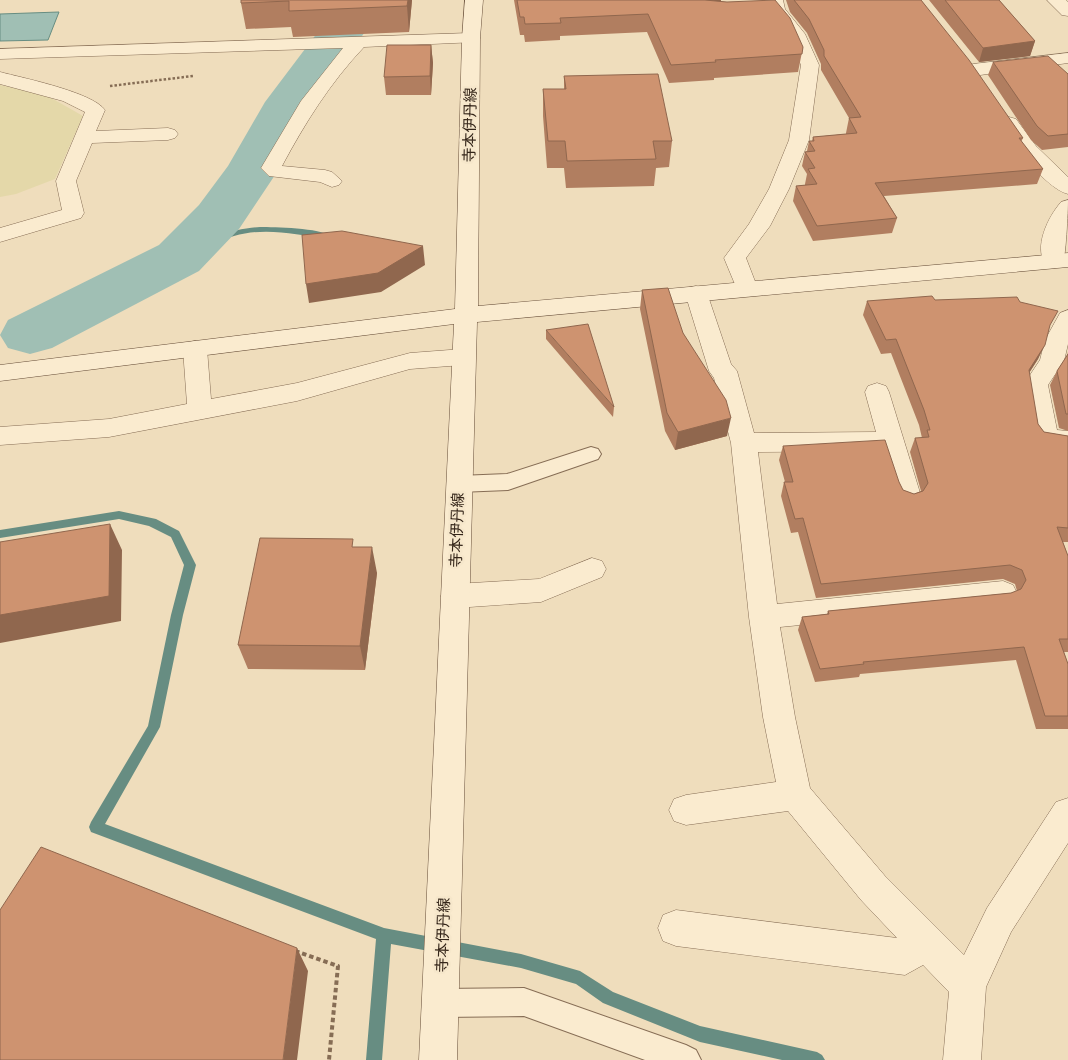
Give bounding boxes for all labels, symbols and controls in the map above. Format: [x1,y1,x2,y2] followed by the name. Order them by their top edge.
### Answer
[459,87,480,163] street label: 寺本伊丹線
[446,492,467,568] street label: 寺本伊丹線
[432,897,453,973] street label: 寺本伊丹線

